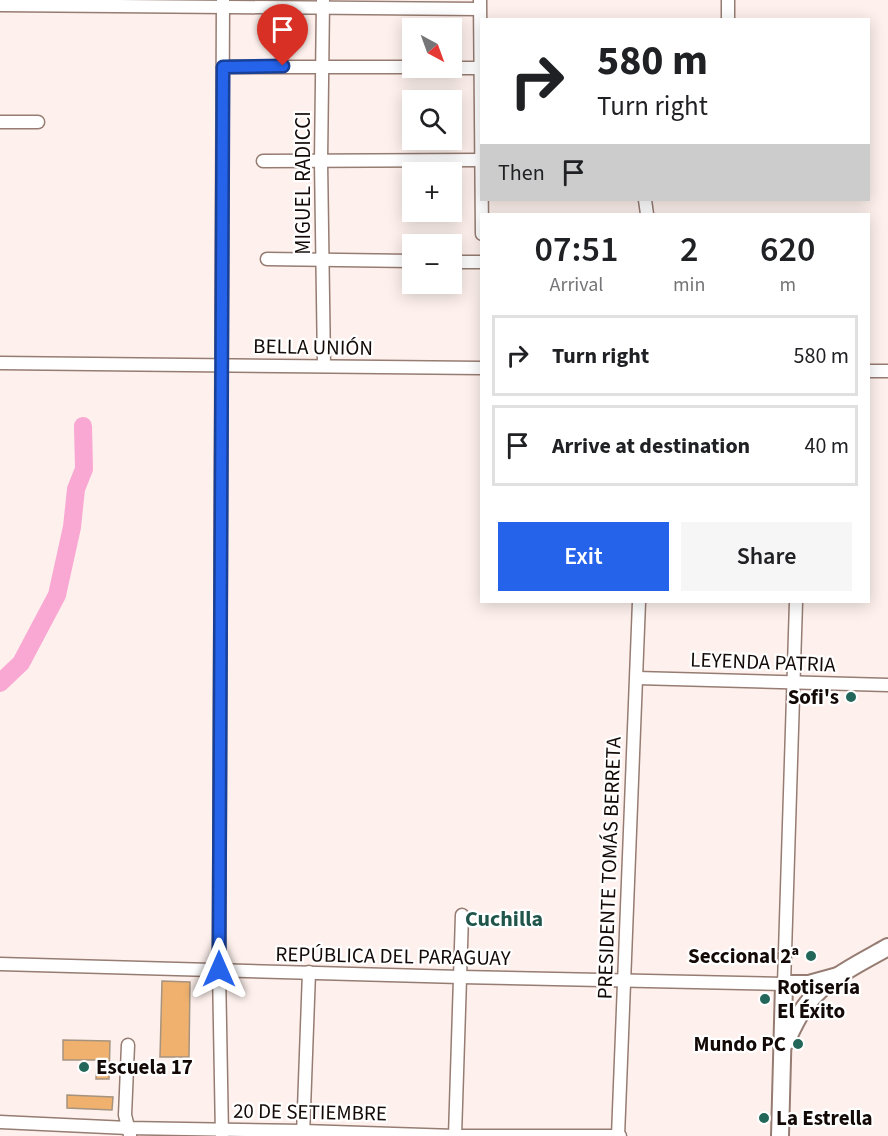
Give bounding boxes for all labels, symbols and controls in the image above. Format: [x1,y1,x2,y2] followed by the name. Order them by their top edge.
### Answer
[257,4,308,66] pin
[266,13,299,46] icon: arrive
[402,18,462,78] north arrow
[402,18,462,294] map controls
[597,31,708,91] text: 580 m
[498,42,576,120] icon: right
[597,87,708,126] text: Turn right
[402,90,462,150] button: search
[288,111,318,255] street label: MIGUEL RADICCI
[557,156,590,189] icon: arrive
[498,157,545,189] text: Then
[402,162,462,222] button: +
[535,224,618,275] text: 07:51
[680,224,698,275] text: 2
[760,224,815,275] text: 620
[402,234,462,294] button: −
[550,271,603,299] text: Arrival
[673,271,705,299] text: min
[779,271,796,299] text: m
[253,331,373,363] street label: BELLA UNIÓN
[501,339,534,372] icon: right
[552,340,649,372] text: Turn right
[794,340,849,372] text: 580 m
[501,429,534,462] icon: arrive
[552,430,750,462] text: Arrive at destination
[804,430,849,462] text: 40 m
[498,522,669,591] button: Exit
[681,522,852,591] button: Share
[690,644,837,680] street label: LEYENDA PATRIA
[788,682,839,712] place label: Sofi's
[844,690,858,704] marker: Sofi's
[589,736,629,1000] street label: PRESIDENTE TOMÁS BERRETA
[465,903,543,935] district label: Cuchilla
[187,937,251,1001] position arrow
[275,939,512,973] street label: REPÚBLICA DEL PARAGUAY
[688,941,799,971] place label: Seccional 2ª
[804,949,818,963] marker: Seccional 2ª
[777,972,860,1026] place label: Rotisería El Éxito
[758,992,772,1006] marker: Rotisería El Éxito
[693,1029,786,1059] place label: Mundo PC
[791,1037,805,1051] marker: Mundo PC
[96,1052,193,1082] place label: Escuela 17
[77,1060,91,1074] marker: Escuela 17
[233,1096,387,1128] street label: 20 DE SETIEMBRE
[776,1103,873,1133] place label: La Estrella
[757,1111,771,1125] marker: La Estrella

